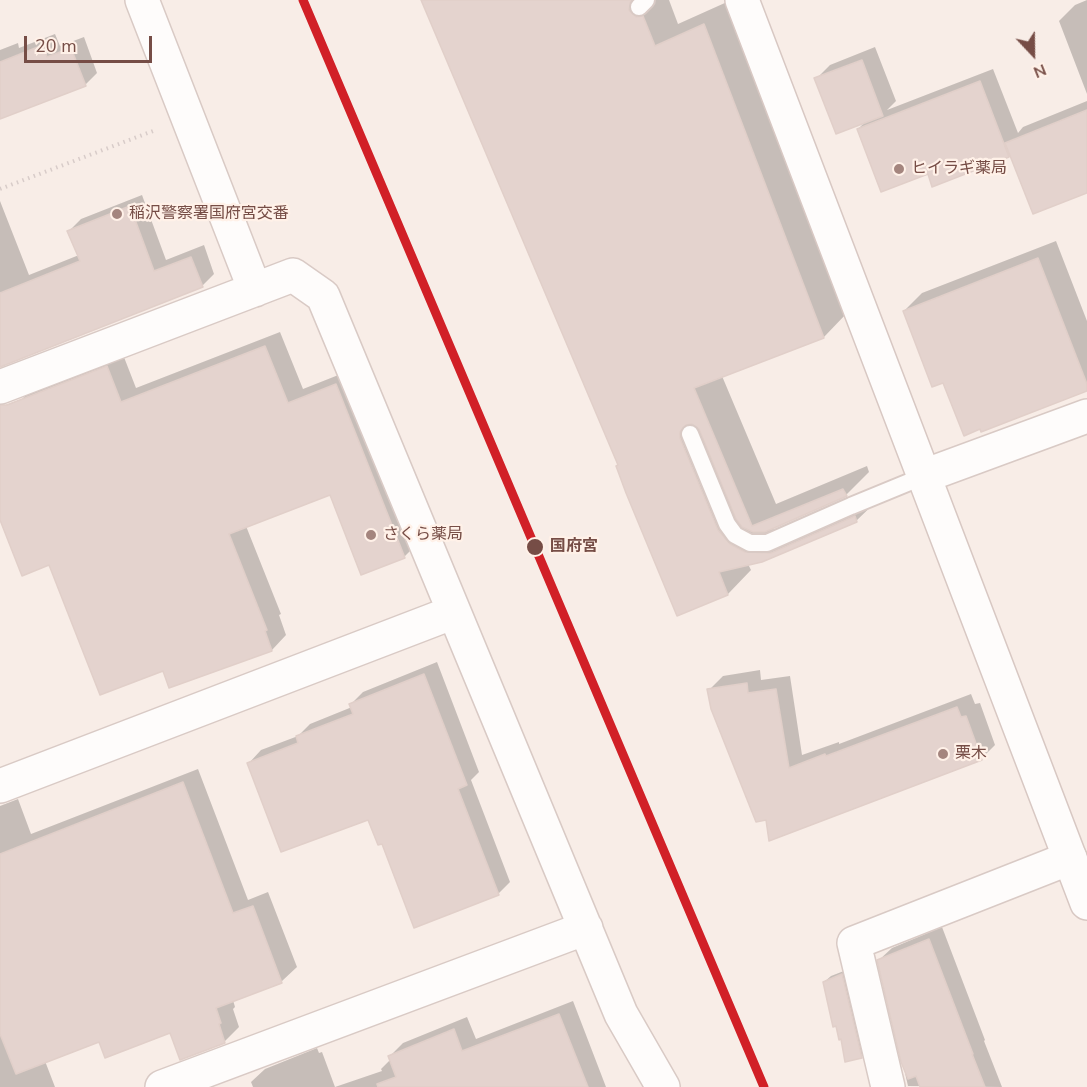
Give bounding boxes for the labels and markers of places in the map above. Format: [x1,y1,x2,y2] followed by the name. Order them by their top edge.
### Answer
[911,159,1007,179] place label: ヒイラギ薬局
[892,162,906,176] marker: ヒイラギ薬局
[129,204,289,224] place label: 稲沢警察署国府宮交番
[110,207,124,221] marker: 稲沢警察署国府宮交番
[383,525,463,545] place label: さくら薬局
[364,528,378,542] marker: さくら薬局
[525,537,545,557] marker: 国府宮
[550,537,598,557] place label: 国府宮
[955,744,987,764] place label: 栗木
[936,747,950,761] marker: 栗木

